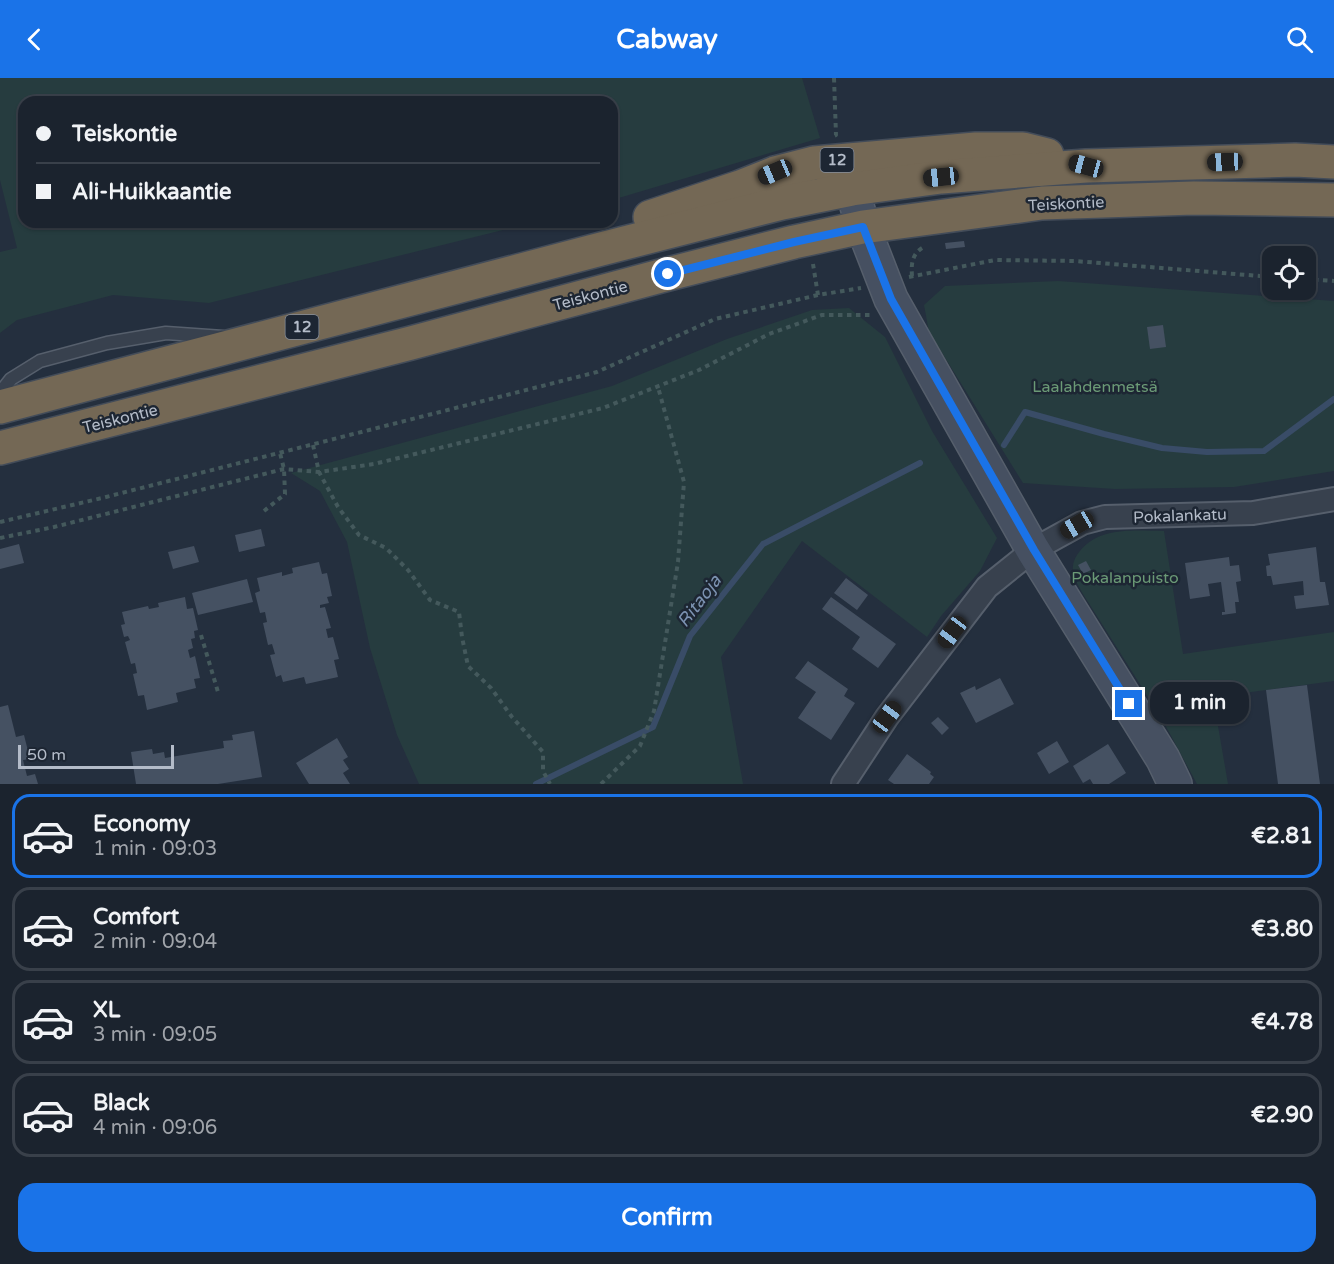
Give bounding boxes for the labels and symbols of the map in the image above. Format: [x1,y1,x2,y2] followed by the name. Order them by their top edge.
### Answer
[820,148,854,172] road number: 12
[1207,152,1243,172] car
[1066,153,1106,179] car
[755,157,795,187] car
[922,166,960,188] car
[1027,192,1105,216] street label: Teiskontie
[654,260,681,287] route start
[551,276,630,316] street label: Teiskontie
[286,315,318,339] road number: 12
[1032,377,1158,397] park label: Laalahdenmetsä
[81,400,160,438] street label: Teiskontie
[1133,504,1227,528] street label: Pokalankatu
[1057,508,1097,542] car
[1071,568,1179,588] park label: Pokalanpuisto
[672,570,726,632] water label: Ritaoja
[934,612,970,652] car
[1150,683,1249,725] callout: 1 min
[1115,690,1142,717] route end
[869,697,905,737] car
[18,742,174,770] scale bar

